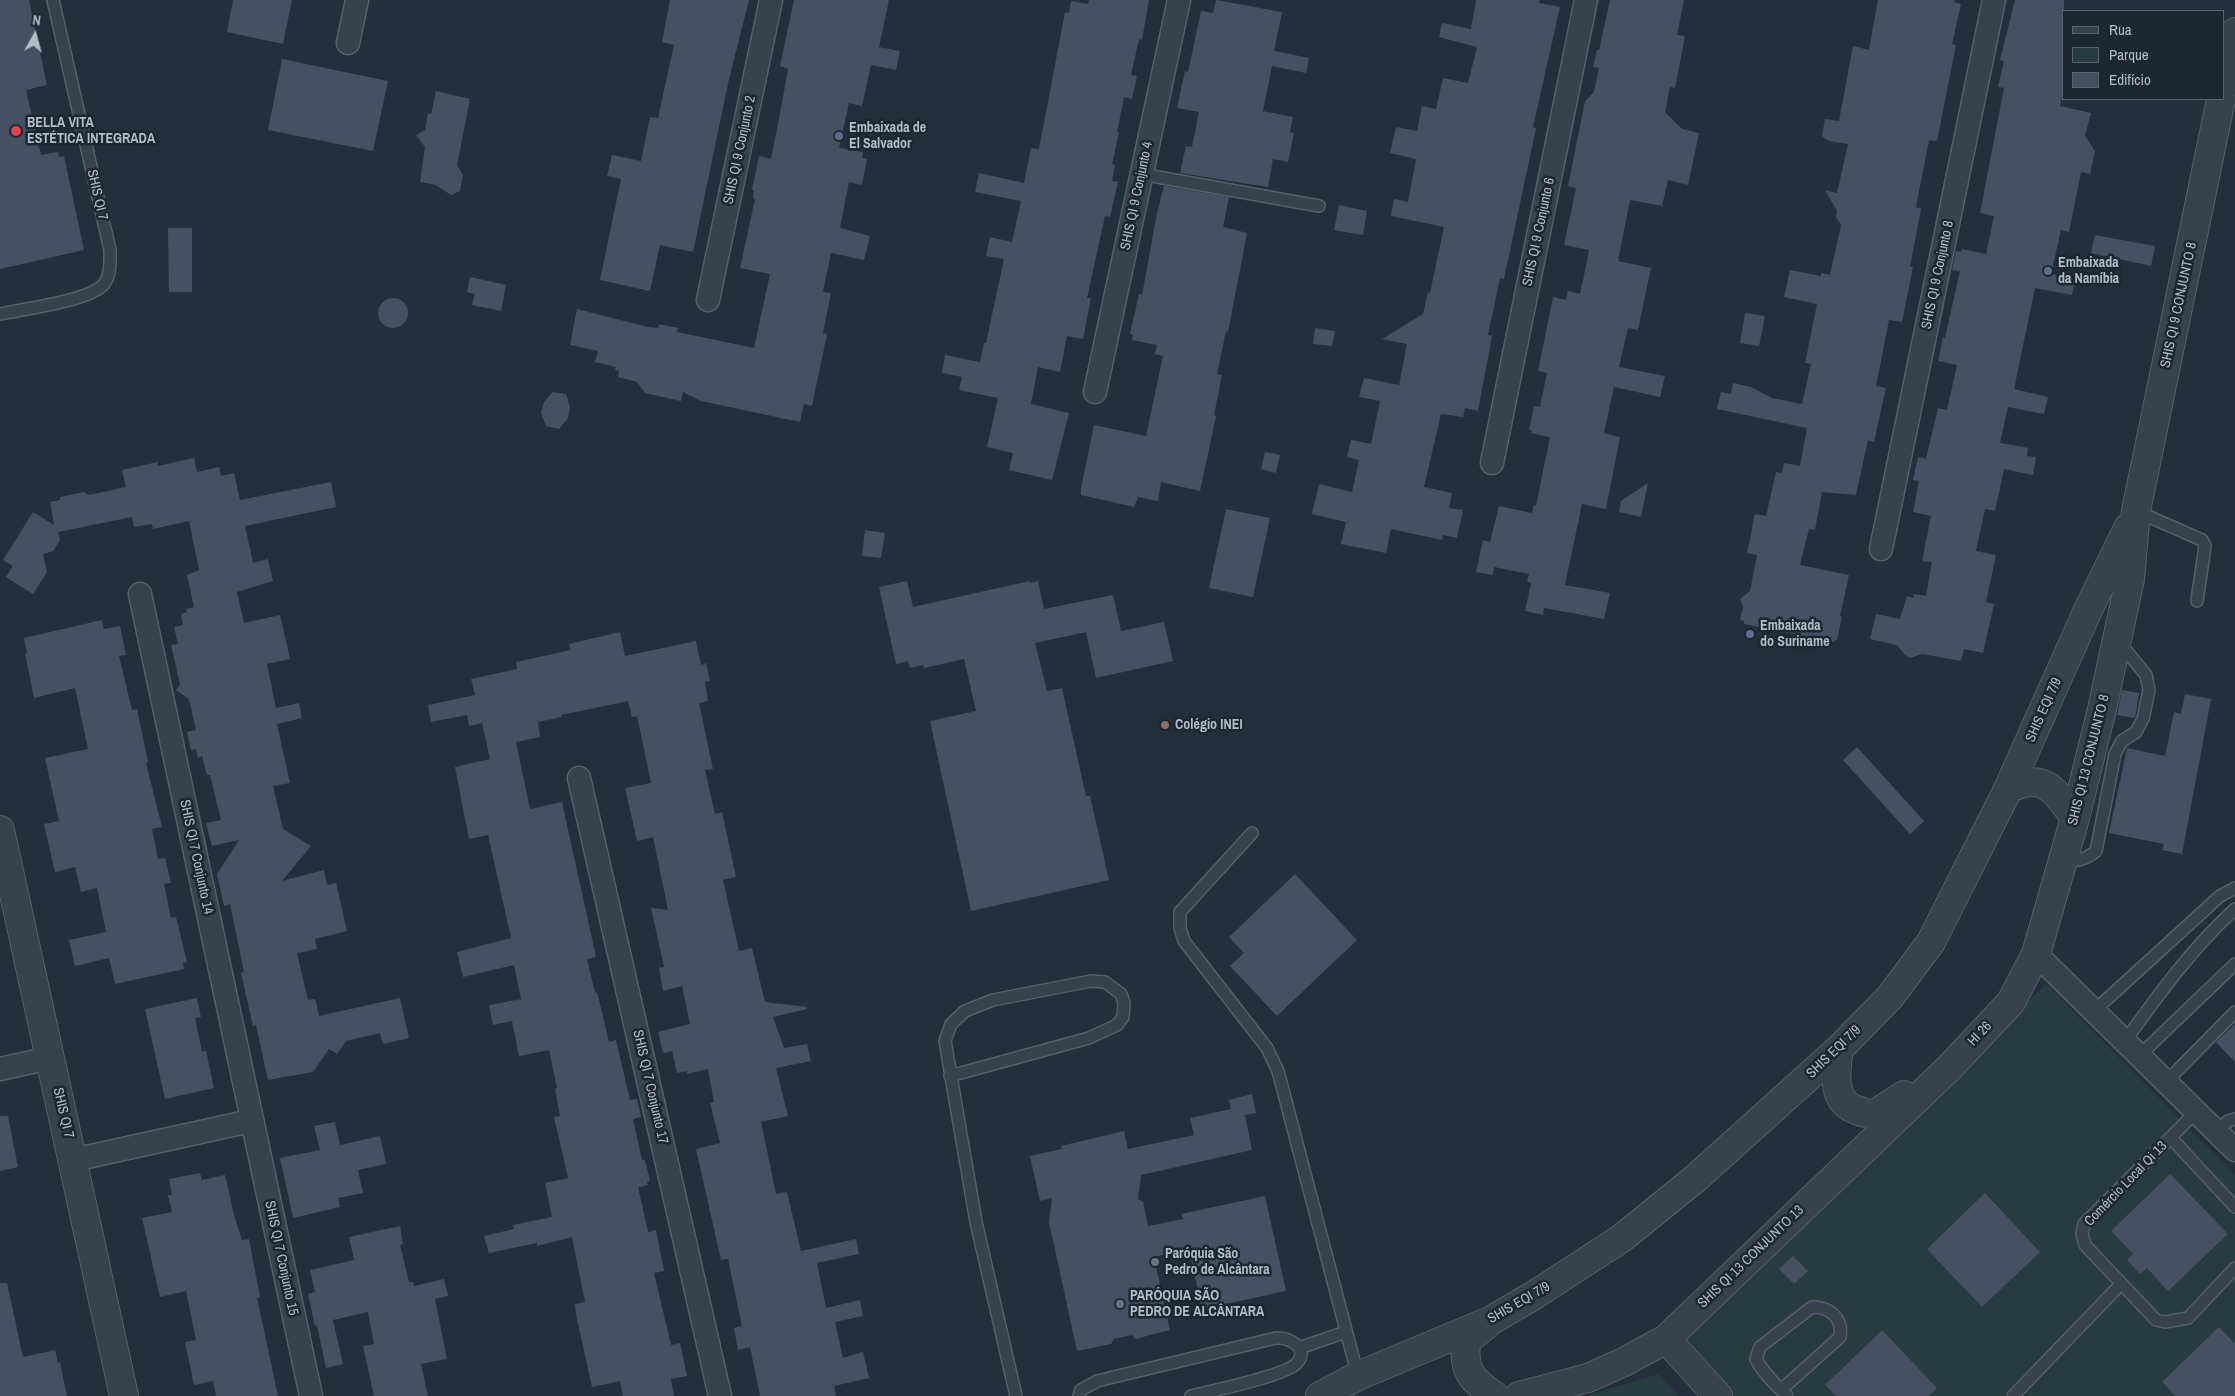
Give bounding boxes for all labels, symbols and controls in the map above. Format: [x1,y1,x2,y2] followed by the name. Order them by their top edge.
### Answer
[10,10,60,60] north arrow
[2062,10,2225,100] legend
[32,11,42,30] text: N
[2109,19,2132,40] text: Rua
[2109,44,2149,65] text: Parque
[2109,69,2151,90] text: Edifício
[720,94,760,206] street label: SHIS QI 9 Conjunto 2
[27,115,155,148] place label: BELLA VITA ESTÉTICA INTEGRADA
[849,120,926,152] place label: Embaixada de El Salvador
[9,124,23,138] marker: BELLA VITA ESTÉTICA INTEGRADA
[833,130,845,142] marker: Embaixada de El Salvador
[1117,140,1157,252] street label: SHIS QI 9 Conjunto 4
[83,168,111,222] street label: SHIS QI 7
[1519,176,1559,288] street label: SHIS QI 9 Conjunto 6
[1918,219,1958,331] street label: SHIS QI 9 Conjunto 8
[2157,241,2201,369] street label: SHIS QI 9 CONJUNTO 8
[2058,255,2119,288] place label: Embaixada da Namíbia
[2042,265,2054,277] marker: Embaixada da Namíbia
[1760,618,1830,650] place label: Embaixada do Suriname
[1744,628,1756,640] marker: Embaixada do Suriname
[2022,675,2066,745] street label: SHIS EQI 7/9
[2065,693,2113,827] street label: SHIS QI 13 CONJUNTO 8
[1175,717,1243,733] place label: Colégio INEI
[1159,719,1171,731] marker: Colégio INEI
[176,798,216,916] street label: SHIS QI 7 Conjunto 14
[1964,1018,1996,1050] street label: HI 26
[1803,1022,1865,1082] street label: SHIS EQI 7/9
[629,1028,671,1146] street label: SHIS QI 7 Conjunto 17
[49,1086,77,1140] street label: SHIS QI 7
[2081,1138,2171,1230] street label: Comércio Local Qi 13
[261,1199,301,1317] street label: SHIS QI 7 Conjunto 15
[1695,1202,1807,1312] street label: SHIS QI 13 CONJUNTO 13
[1165,1246,1270,1278] place label: Paróquia São Pedro de Alcântara
[1149,1256,1161,1268] marker: Paróquia São Pedro de Alcântara
[1485,1278,1553,1328] street label: SHIS EQI 7/9
[1130,1288,1264,1320] place label: PARÓQUIA SÃO PEDRO DE ALCÂNTARA
[1114,1298,1126,1310] marker: PARÓQUIA SÃO PEDRO DE ALCÂNTARA

